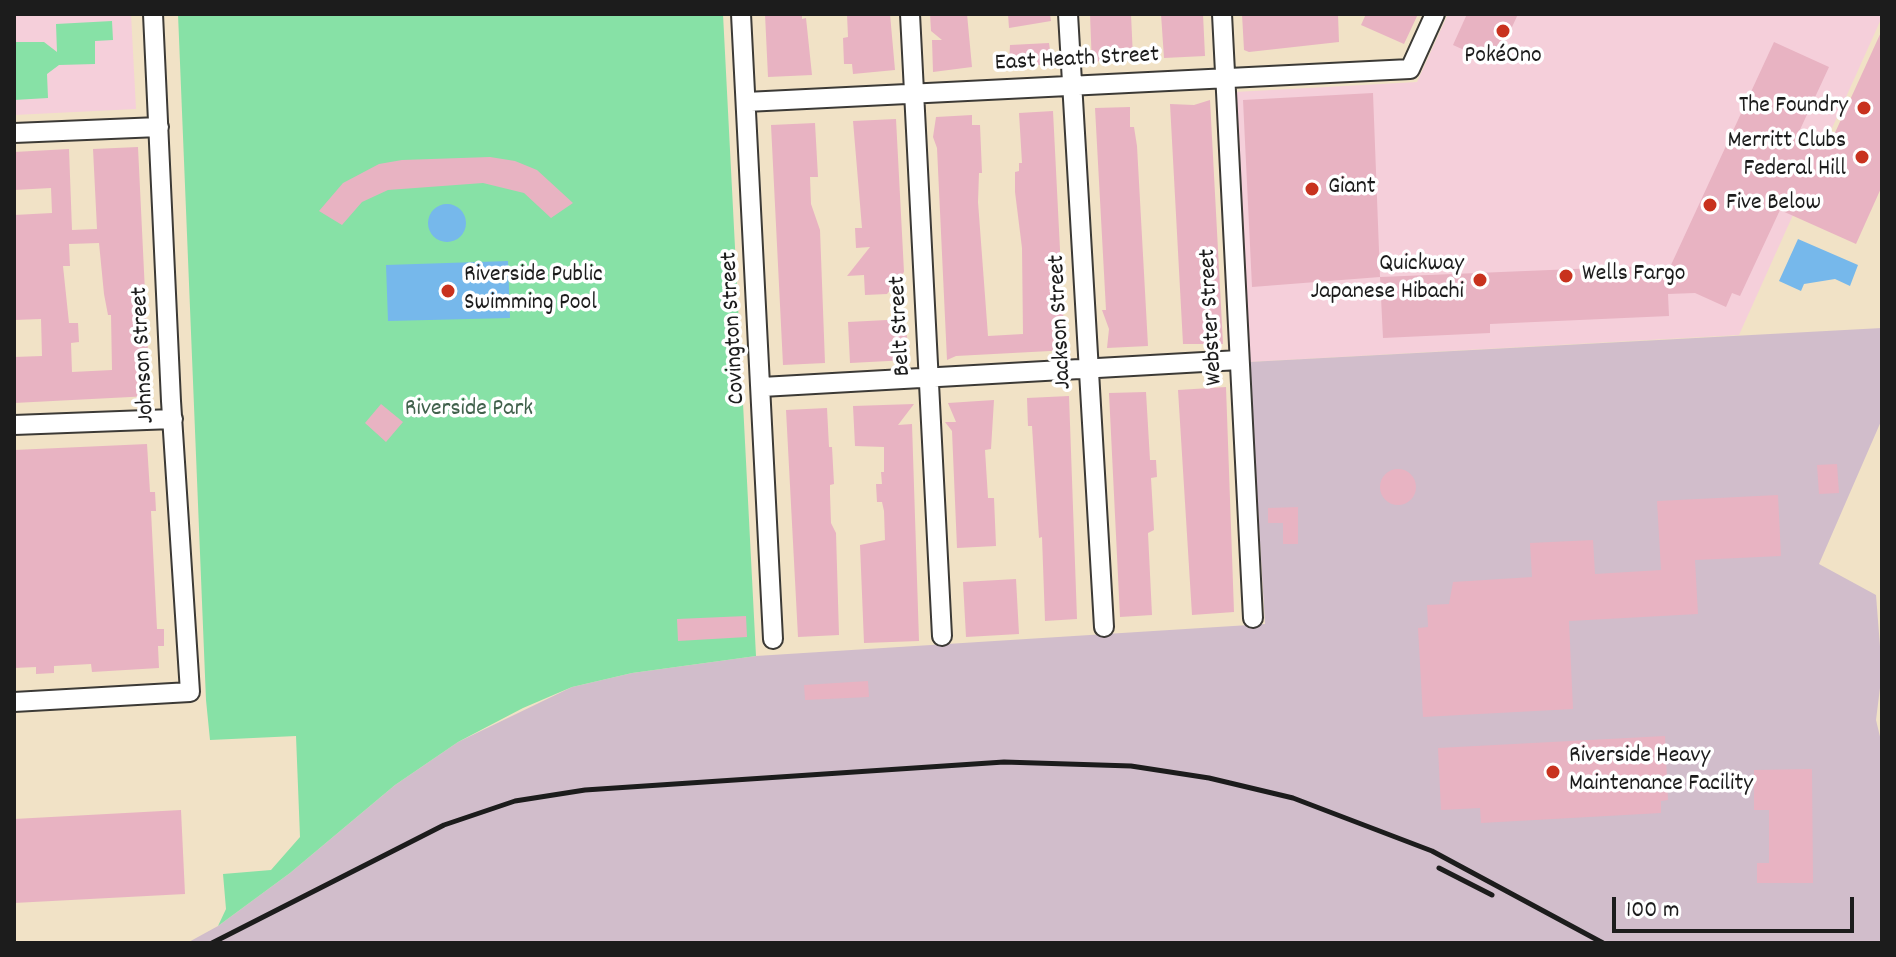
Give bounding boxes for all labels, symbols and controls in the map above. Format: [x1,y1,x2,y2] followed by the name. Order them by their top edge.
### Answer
[1494,22,1512,40] marker: PokéOno
[994,42,1160,80] street label: East Heath Street
[1464,44,1542,72] place label: PokéOno
[1739,94,1848,122] place label: The Foundry
[1855,99,1873,117] marker: The Foundry
[1728,129,1846,185] place label: Merritt Clubs Federal Hill
[1853,148,1871,166] marker: Merritt Clubs Federal Hill
[1328,175,1376,203] place label: Giant
[1303,180,1321,198] marker: Giant
[1726,191,1821,219] place label: Five Below
[1701,196,1719,214] marker: Five Below
[1195,248,1231,386] street label: Webster Street
[717,251,753,405] street label: Covington Street
[1311,252,1464,308] place label: Quickway Japanese Hibachi
[1044,254,1080,390] street label: Jackson Street
[1582,262,1685,290] place label: Wells Fargo
[464,263,603,319] place label: Riverside Public Swimming Pool
[1557,267,1575,285] marker: Wells Fargo
[1471,271,1489,289] marker: Quickway Japanese Hibachi
[885,275,919,377] street label: Belt Street
[439,282,457,300] marker: Riverside Public Swimming Pool
[127,286,163,424] street label: Johnson Street
[405,397,533,425] park label: Riverside Park
[1569,744,1753,800] place label: Riverside Heavy Maintenance Facility
[1544,763,1562,781] marker: Riverside Heavy Maintenance Facility
[1616,881,1858,931] scale bar
[1626,894,1679,928] text: 100 m

